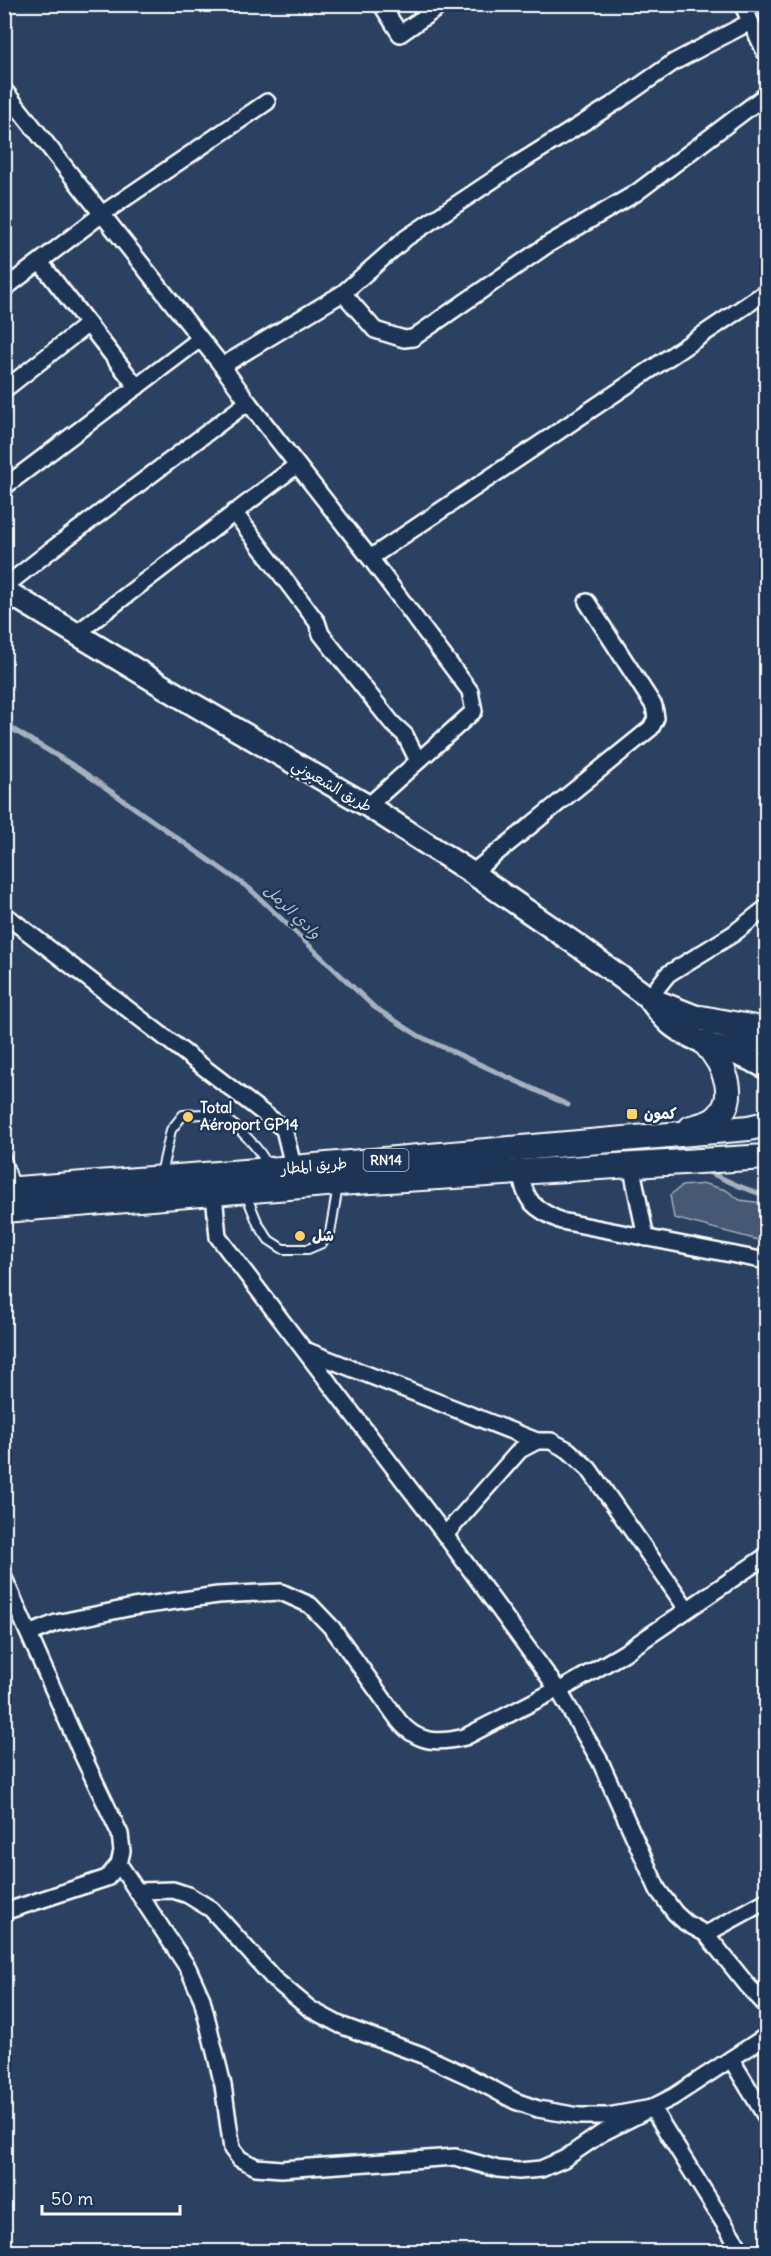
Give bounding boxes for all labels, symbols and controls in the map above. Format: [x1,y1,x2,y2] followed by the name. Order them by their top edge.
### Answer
[287,755,376,820] street label: طريق الشعبوني
[259,879,326,945] water label: وادي الرمل
[200,1098,299,1135] place label: Total Aéroport GP14
[644,1104,677,1124] place label: كمون
[625,1107,639,1121] marker: كمون
[181,1110,195,1124] marker: Total Aéroport GP14
[364,1149,408,1171] road number: RN14
[279,1153,348,1178] street label: طريق المطار
[312,1226,334,1245] place label: شل
[293,1229,307,1243] marker: شل
[42,2178,180,2216] scale bar
[51,2187,93,2210] text: 50 m

